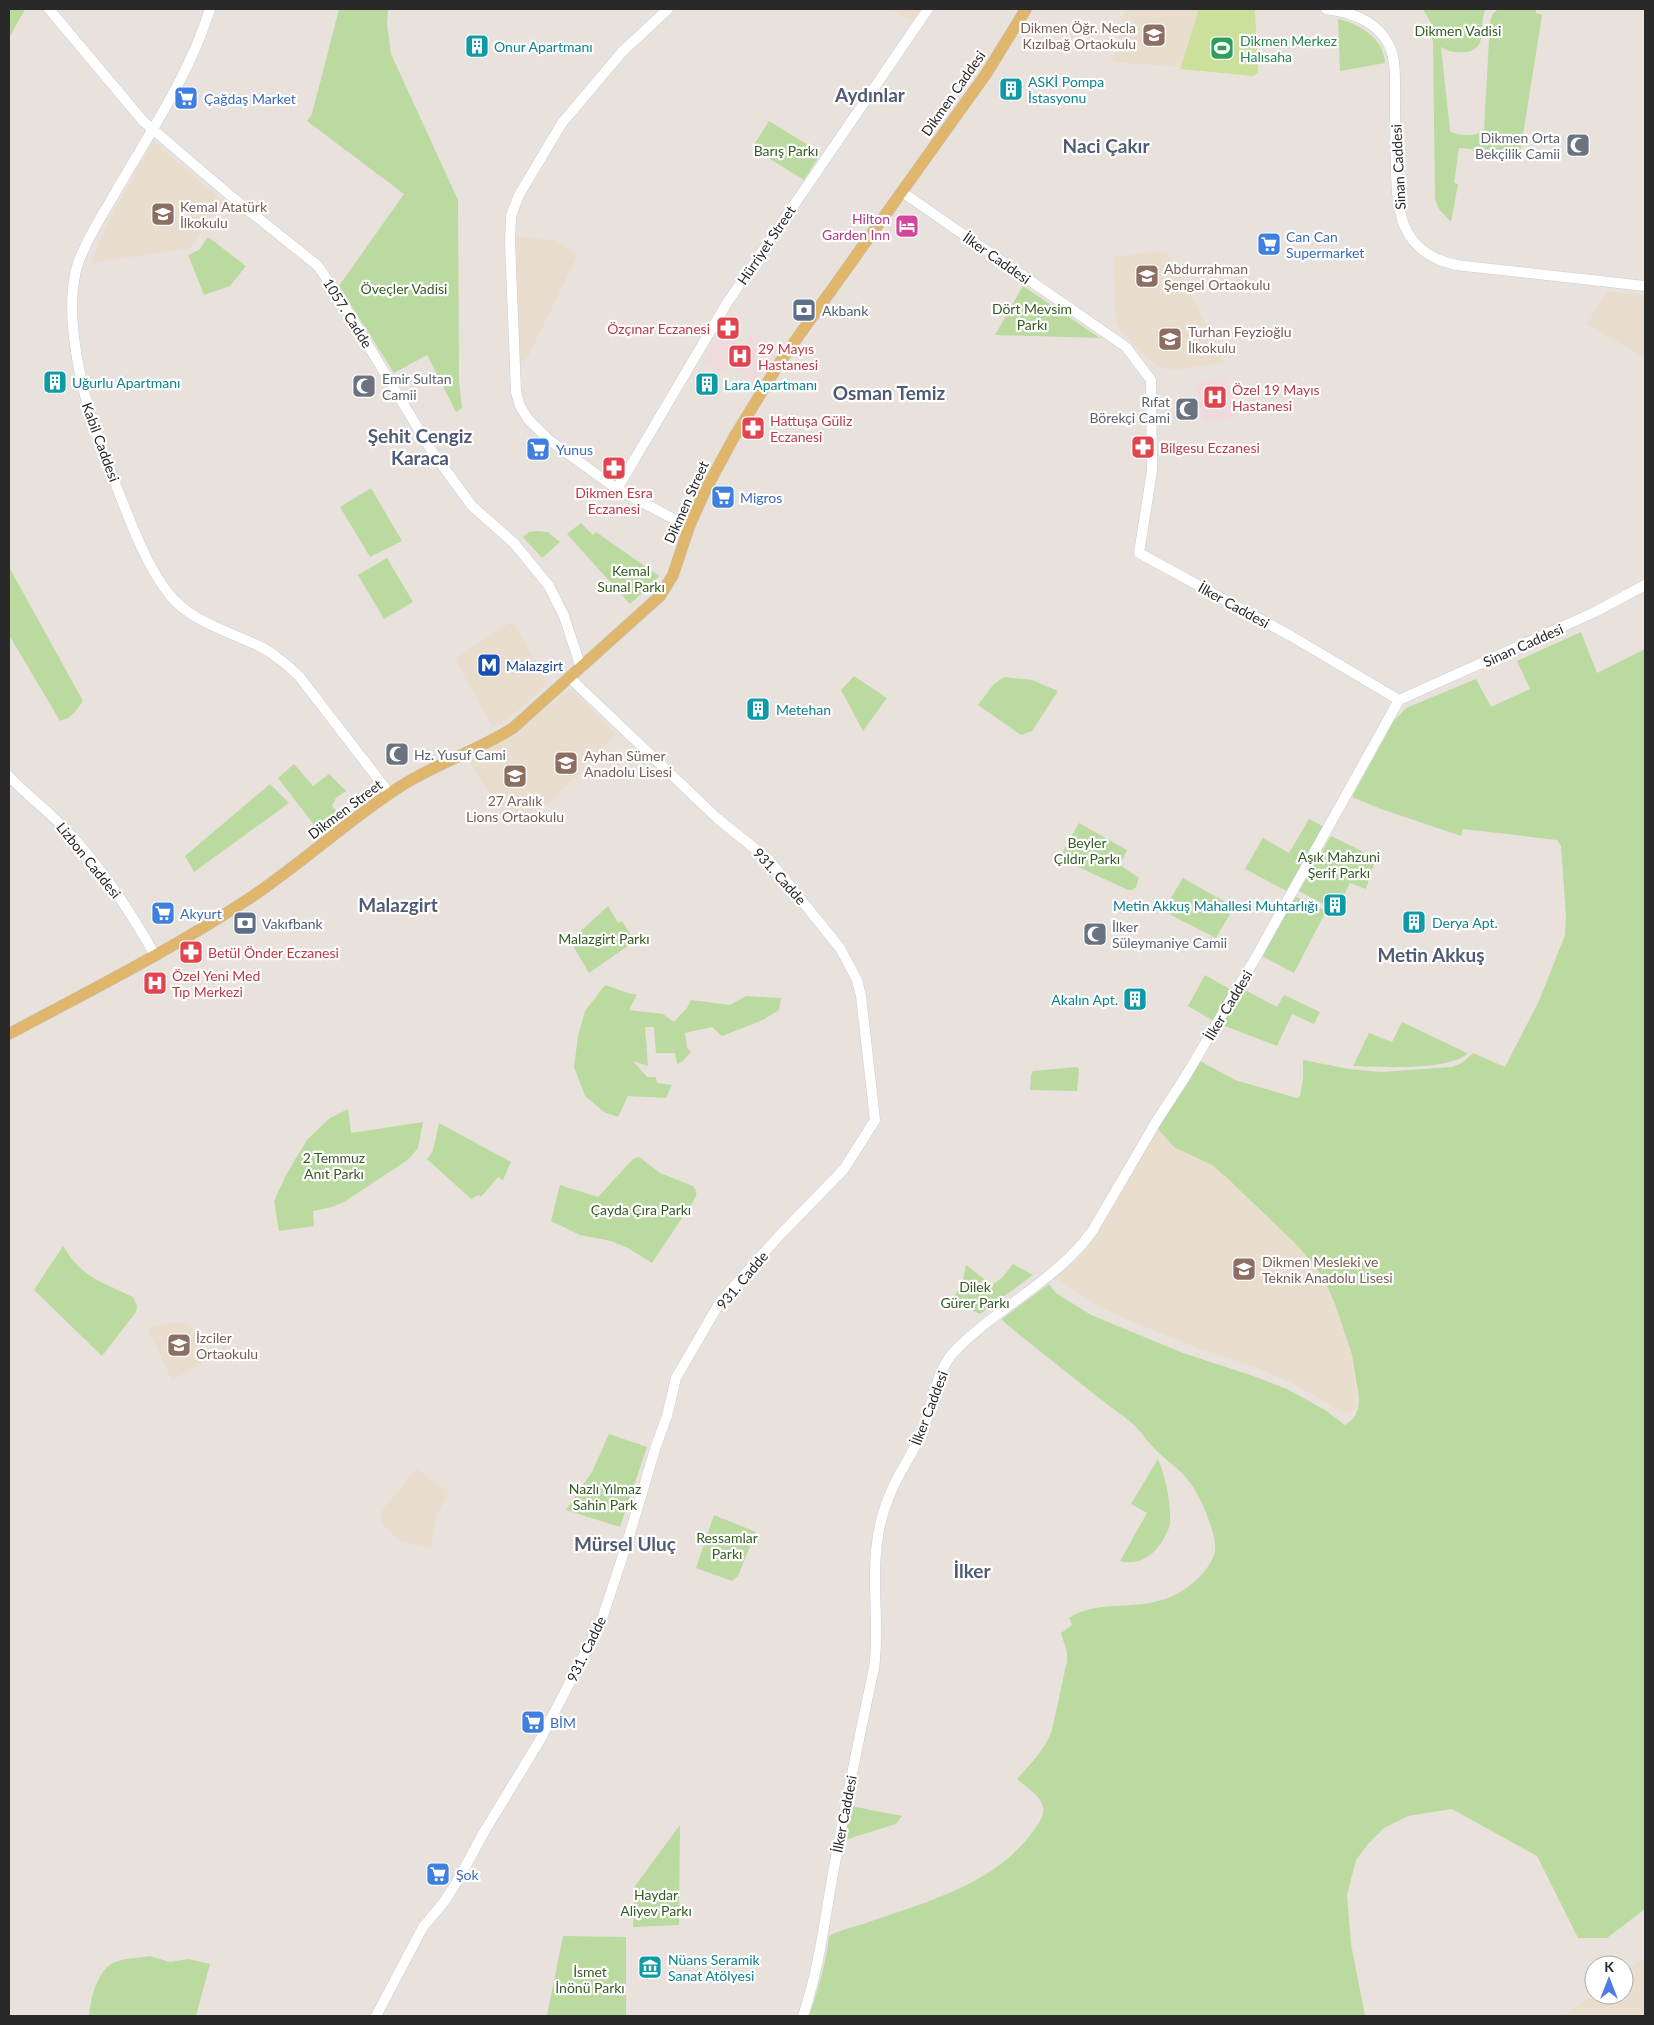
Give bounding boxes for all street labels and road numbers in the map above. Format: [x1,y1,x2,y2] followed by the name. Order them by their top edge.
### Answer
[917,47,989,139] street label: Dikmen Caddesi
[1387,124,1409,210] street label: Sinan Caddesi
[733,202,799,288] street label: Hürriyet Street
[960,229,1034,287] street label: İlker Caddesi
[320,275,376,351] street label: 1057. Cadde
[79,400,123,484] street label: Kabil Caddesi
[660,458,712,546] street label: Dikmen Street
[1196,579,1272,631] street label: İlker Caddesi
[1480,620,1566,670] street label: Sinan Caddesi
[305,776,385,842] street label: Dikmen Street
[53,819,125,901] street label: Lizbon Caddesi
[750,844,810,908] street label: 931. Cadde
[1201,967,1255,1043] street label: İlker Caddesi
[713,1247,771,1313] street label: 931. Cadde
[907,1368,951,1448] street label: İlker Caddesi
[563,1614,609,1684] street label: 931. Cadde
[828,1774,860,1854] street label: İlker Caddesi

